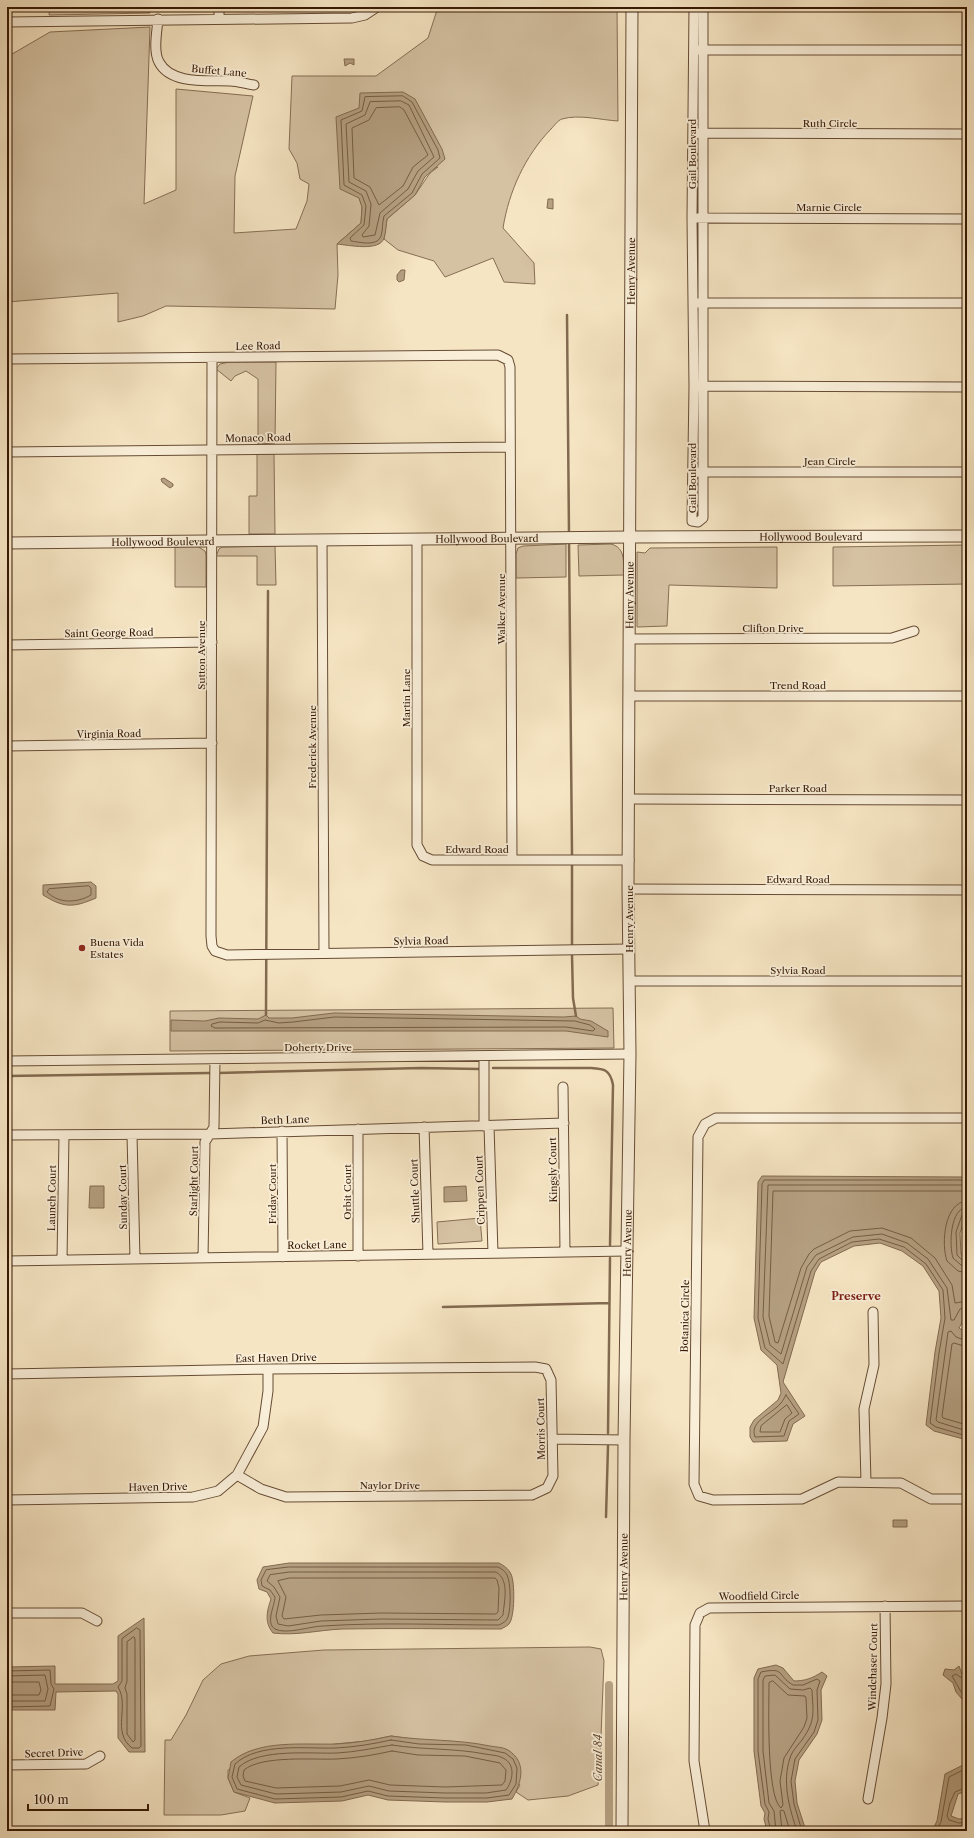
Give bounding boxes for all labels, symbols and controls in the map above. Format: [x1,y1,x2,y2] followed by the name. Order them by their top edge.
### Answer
[191,62,248,80] street label: Buffet Lane
[803,117,858,130] street label: Ruth Circle
[686,119,699,189] street label: Gail Boulevard
[796,201,862,214] street label: Marnie Circle
[624,237,637,305] street label: Henry Avenue
[235,339,281,353] street label: Lee Road
[225,431,291,445] street label: Monaco Road
[686,443,699,513] street label: Gail Boulevard
[802,455,856,468] street label: Jean Circle
[759,530,863,543] street label: Hollywood Boulevard
[435,531,539,545] street label: Hollywood Boulevard
[111,535,215,548] street label: Hollywood Boulevard
[623,561,636,629] street label: Henry Avenue
[495,573,508,646] street label: Walker Avenue
[195,620,208,690] street label: Sutton Avenue
[742,622,804,635] street label: Clifton Drive
[64,626,154,640] street label: Saint George Road
[400,668,413,727] street label: Martin Lane
[770,679,826,692] street label: Trend Road
[306,705,319,789] street label: Frederick Avenue
[76,727,141,741] street label: Virginia Road
[769,782,827,795] street label: Parker Road
[445,843,509,856] street label: Edward Road
[766,873,830,886] street label: Edward Road
[623,885,636,953] street label: Henry Avenue
[393,934,449,948] street label: Sylvia Road
[90,936,145,961] place label: Buena Vida Estates
[77,943,87,953] marker: Buena Vida Estates
[770,964,826,977] street label: Sylvia Road
[284,1041,352,1054] street label: Doherty Drive
[260,1113,310,1127] street label: Beth Lane
[546,1137,560,1203] street label: Kingsly Court
[187,1145,201,1216] street label: Starlight Court
[472,1155,488,1225] street label: Crippen Court
[407,1158,423,1223] street label: Shuttle Court
[266,1163,279,1224] street label: Friday Court
[45,1164,59,1231] street label: Launch Court
[116,1164,130,1230] street label: Sunday Court
[341,1164,354,1220] street label: Orbit Court
[620,1209,634,1277] street label: Henry Avenue
[287,1238,347,1252] street label: Rocket Lane
[678,1279,692,1353] street label: Botanica Circle
[831,1289,881,1303] district label: Preserve
[235,1351,317,1365] street label: East Haven Drive
[534,1397,548,1460] street label: Morris Court
[360,1479,421,1492] street label: Naylor Drive
[128,1480,188,1494] street label: Haven Drive
[617,1533,630,1601] street label: Henry Avenue
[718,1589,800,1603] street label: Woodfield Circle
[866,1623,880,1712] street label: Windchaser Court
[591,1734,605,1781] water label: Canal 84
[24,1745,84,1761] street label: Secret Drive
[28,1786,148,1812] scale bar
[34,1792,69,1807] text: 100 m

